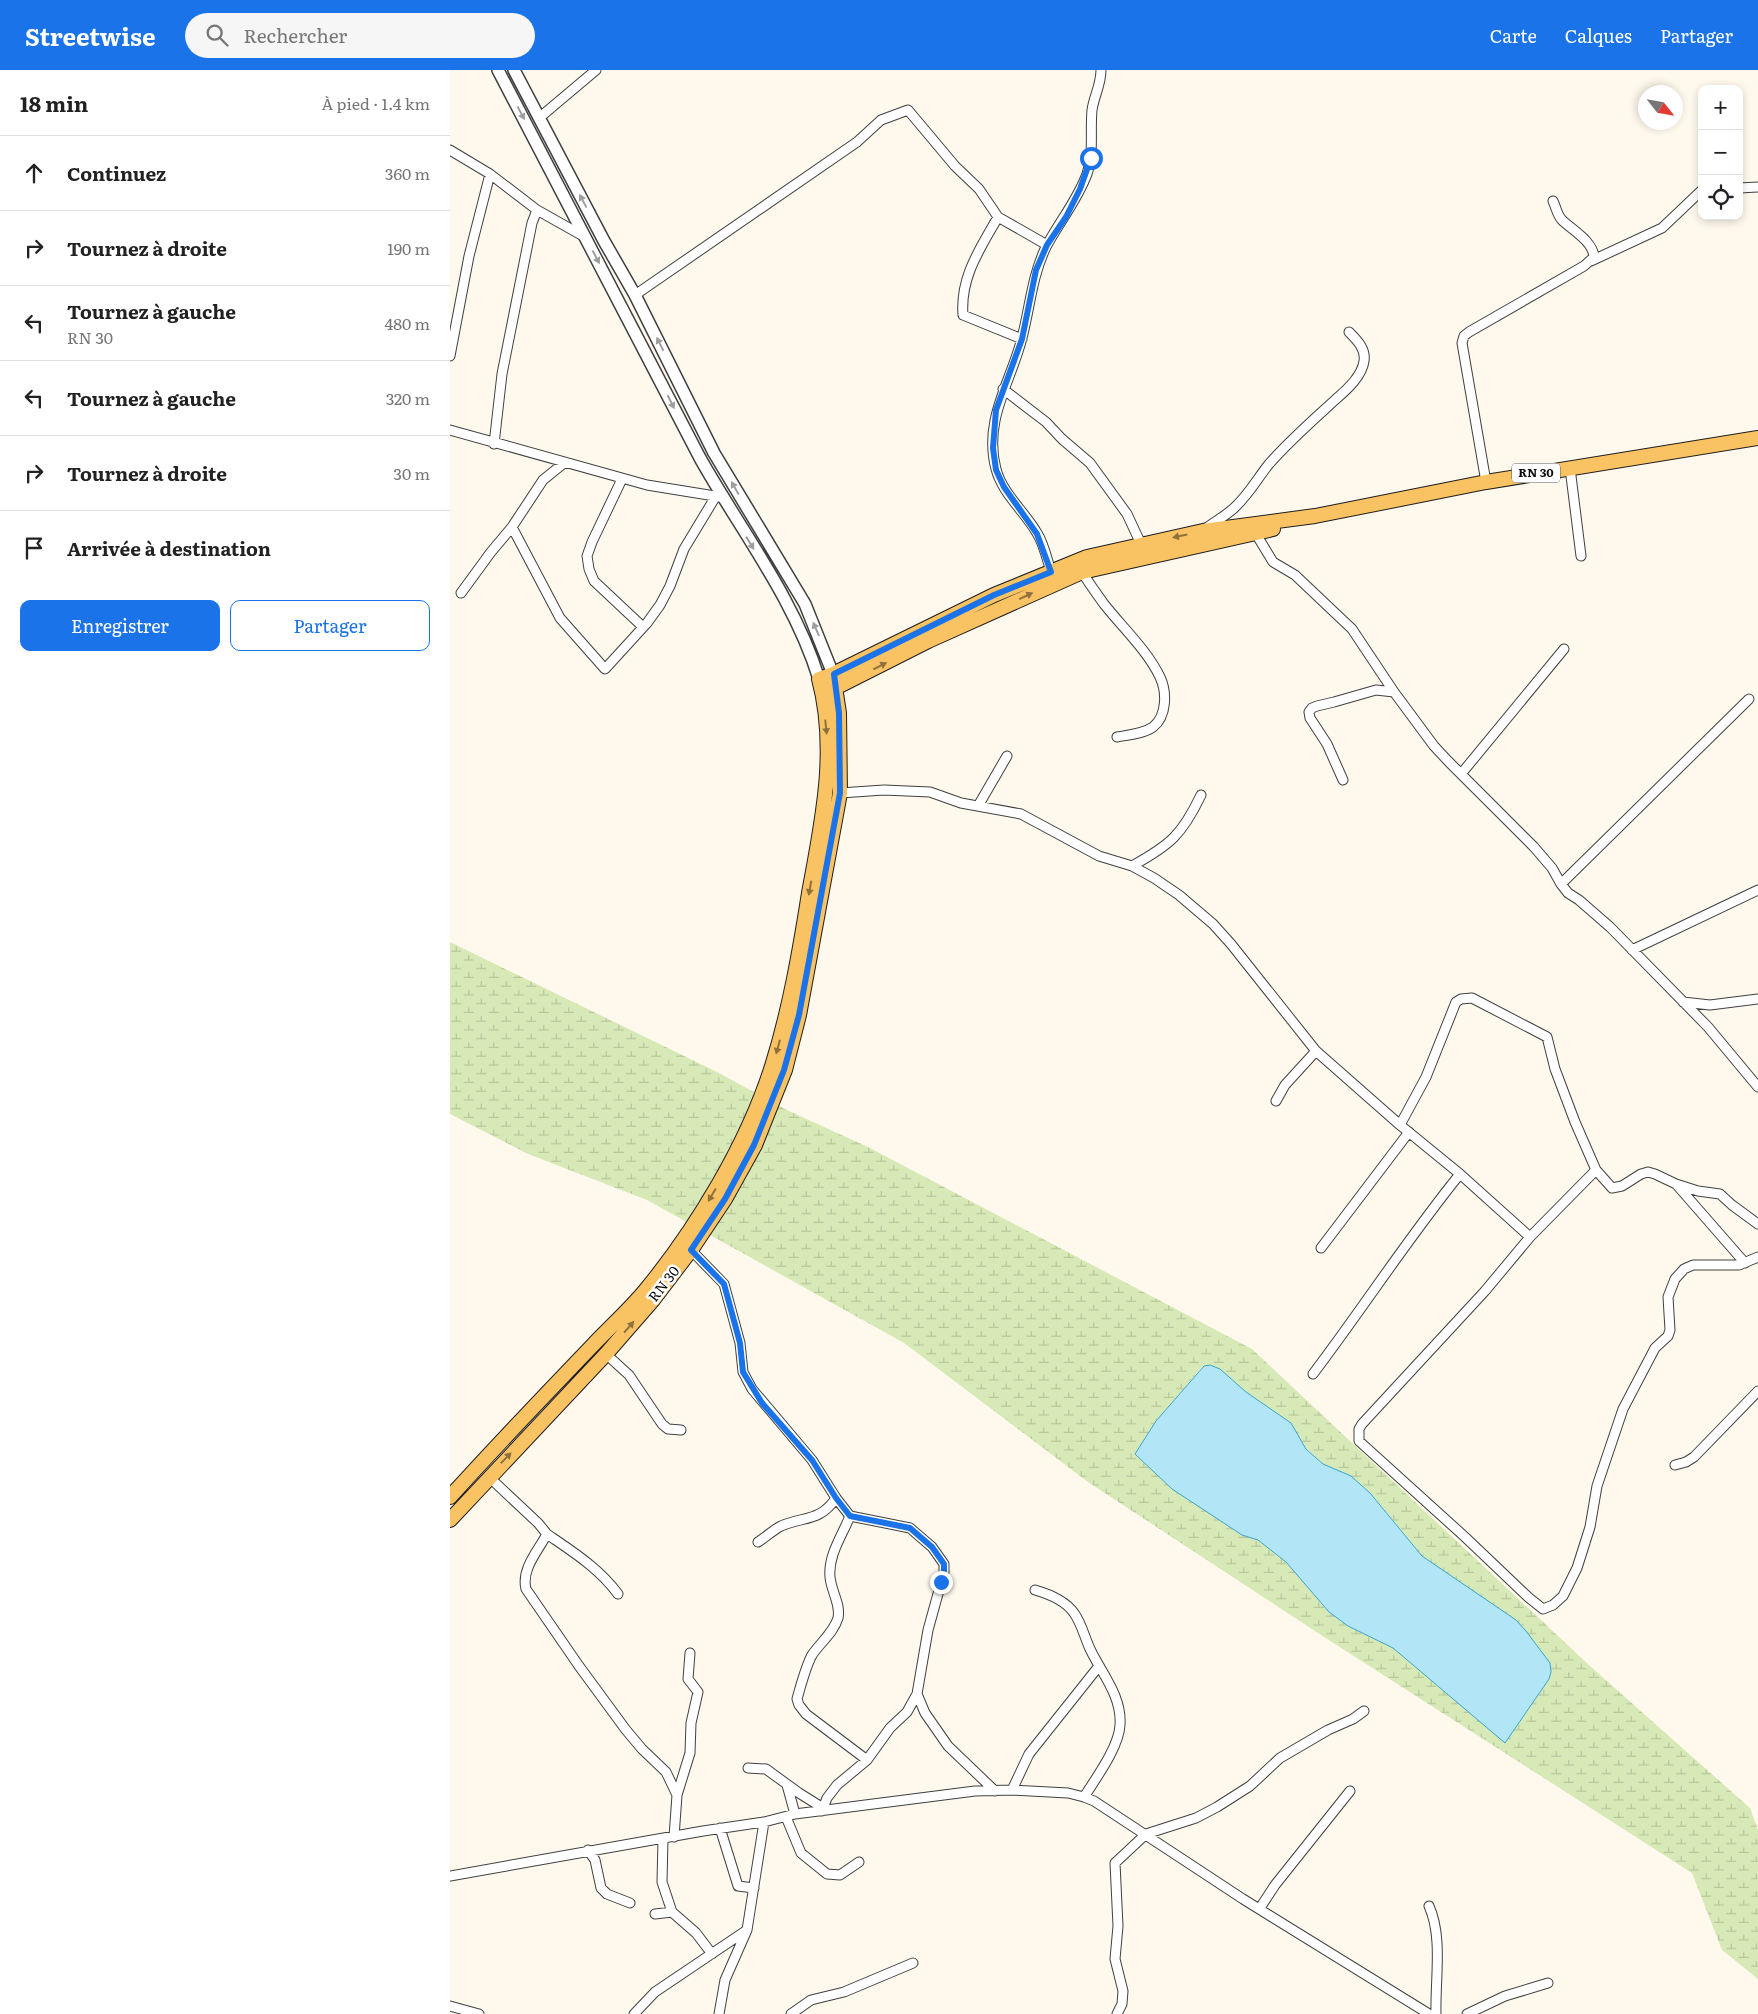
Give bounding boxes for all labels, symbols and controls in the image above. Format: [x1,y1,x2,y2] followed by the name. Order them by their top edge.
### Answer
[185,13,535,58] search box
[25,18,155,53] text: Streetwise
[203,21,231,49] icon: search
[243,21,347,49] text: Rechercher
[1490,22,1537,49] text: Carte
[1565,22,1632,49] text: Calques
[1660,22,1733,49] text: Partager
[1638,85,1683,130] north arrow
[1698,85,1743,220] map controls
[1698,85,1743,130] button: +
[20,87,88,118] text: 18 min
[322,91,430,115] text: À pied · 1.4 km
[517,106,525,120] one-way arrow
[1698,130,1743,175] button: −
[1080,147,1103,170] route start
[20,159,48,187] icon: ahead
[67,159,166,187] text: Continuez
[385,161,430,185] text: 360 m
[1698,175,1743,220] button: locate
[579,194,587,209] one-way arrow
[20,234,48,262] icon: right
[67,234,227,262] text: Tournez à droite
[387,236,430,260] text: 190 m
[592,250,600,265] one-way arrow
[67,297,236,325] text: Tournez à gauche
[20,309,48,337] icon: left
[384,311,430,335] text: 480 m
[67,325,113,349] text: RN 30
[656,337,664,352] one-way arrow
[20,384,48,412] icon: left
[67,384,236,412] text: Tournez à gauche
[386,386,430,410] text: 320 m
[667,394,675,409] one-way arrow
[20,459,48,487] icon: right
[67,459,227,487] text: Tournez à droite
[393,461,430,485] text: 30 m
[1512,463,1560,482] road number: RN 30
[730,482,739,495] one-way arrow
[1172,532,1187,540] one-way arrow
[20,534,48,562] icon: arrive
[67,534,271,562] text: Arrivée à destination
[746,537,755,550] one-way arrow
[1019,591,1033,599] one-way arrow
[20,600,220,651] button: Enregistrer
[230,600,430,651] button: Partager
[811,622,819,636] one-way arrow
[872,662,887,670] one-way arrow
[822,719,830,735] one-way arrow
[806,880,814,896] one-way arrow
[773,1039,781,1054] one-way arrow
[707,1188,716,1201] one-way arrow
[643,1261,684,1305] street label: RN 30
[624,1321,635,1334] one-way arrow
[500,1453,512,1465] one-way arrow
[930,1571,953,1594] route end

